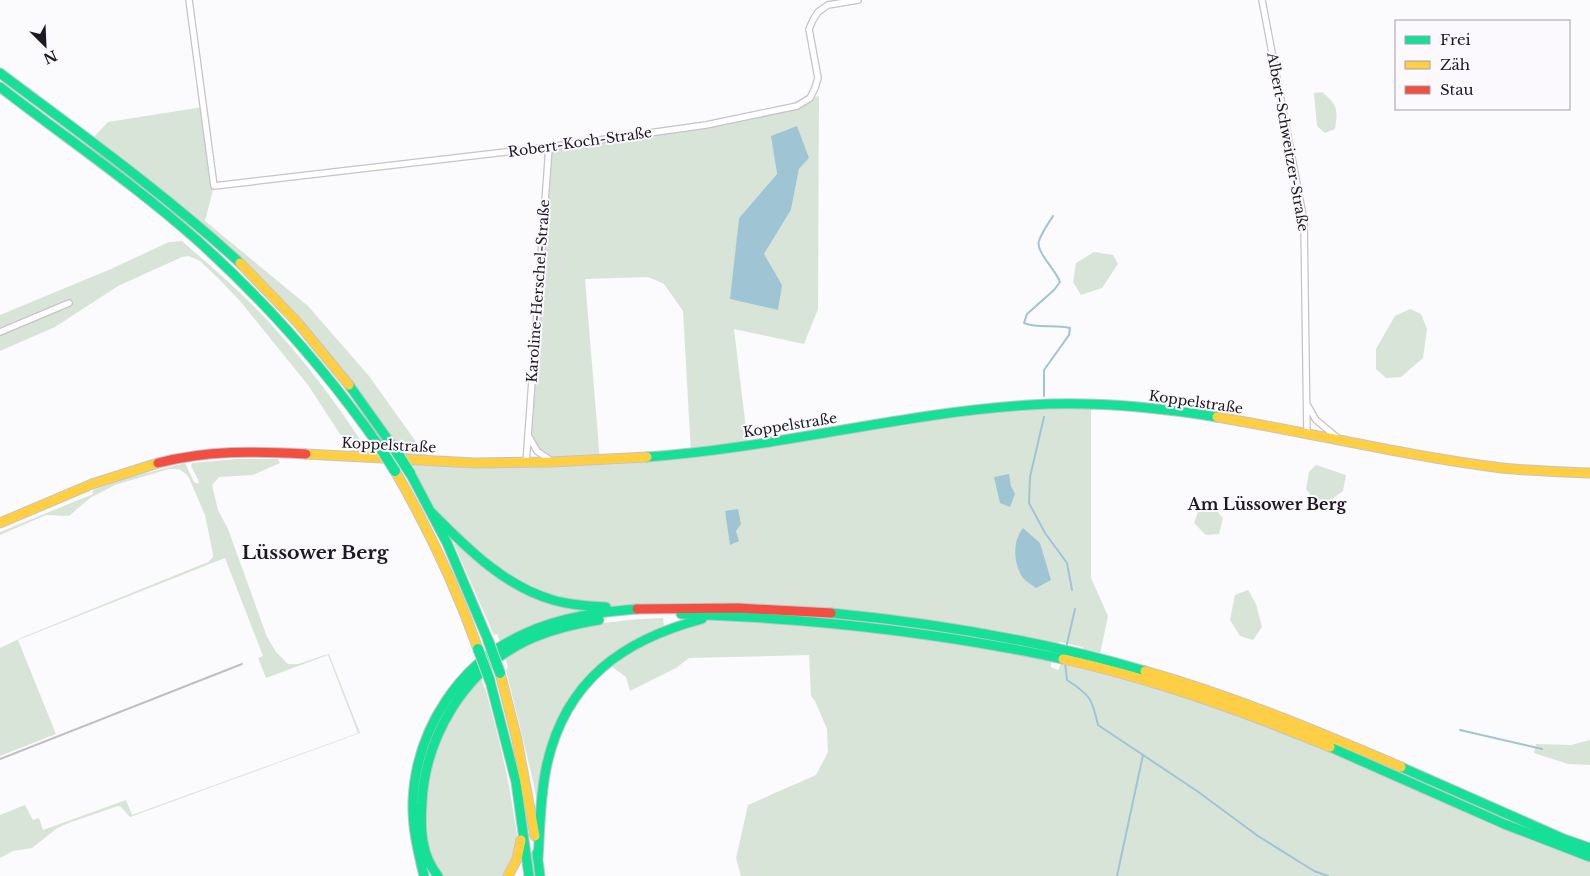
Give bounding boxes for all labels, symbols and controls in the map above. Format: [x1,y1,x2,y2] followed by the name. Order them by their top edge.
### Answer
[20,20,70,70] north arrow
[1395,20,1570,110] legend
[1440,30,1471,49] text: Frei
[41,46,60,68] text: N
[1263,50,1313,233] street label: Albert-Schweitzer-Straße
[1440,55,1470,74] text: Zäh
[1440,80,1474,99] text: Stau
[507,123,653,161] street label: Robert-Koch-Straße
[523,199,553,383] street label: Karoline-Herschel-Straße
[1148,386,1244,418] street label: Koppelstraße
[742,409,838,441] street label: Koppelstraße
[341,434,437,456] street label: Koppelstraße
[1187,494,1347,514] district label: Am Lüssower Berg
[242,541,390,564] district label: Lüssower Berg

